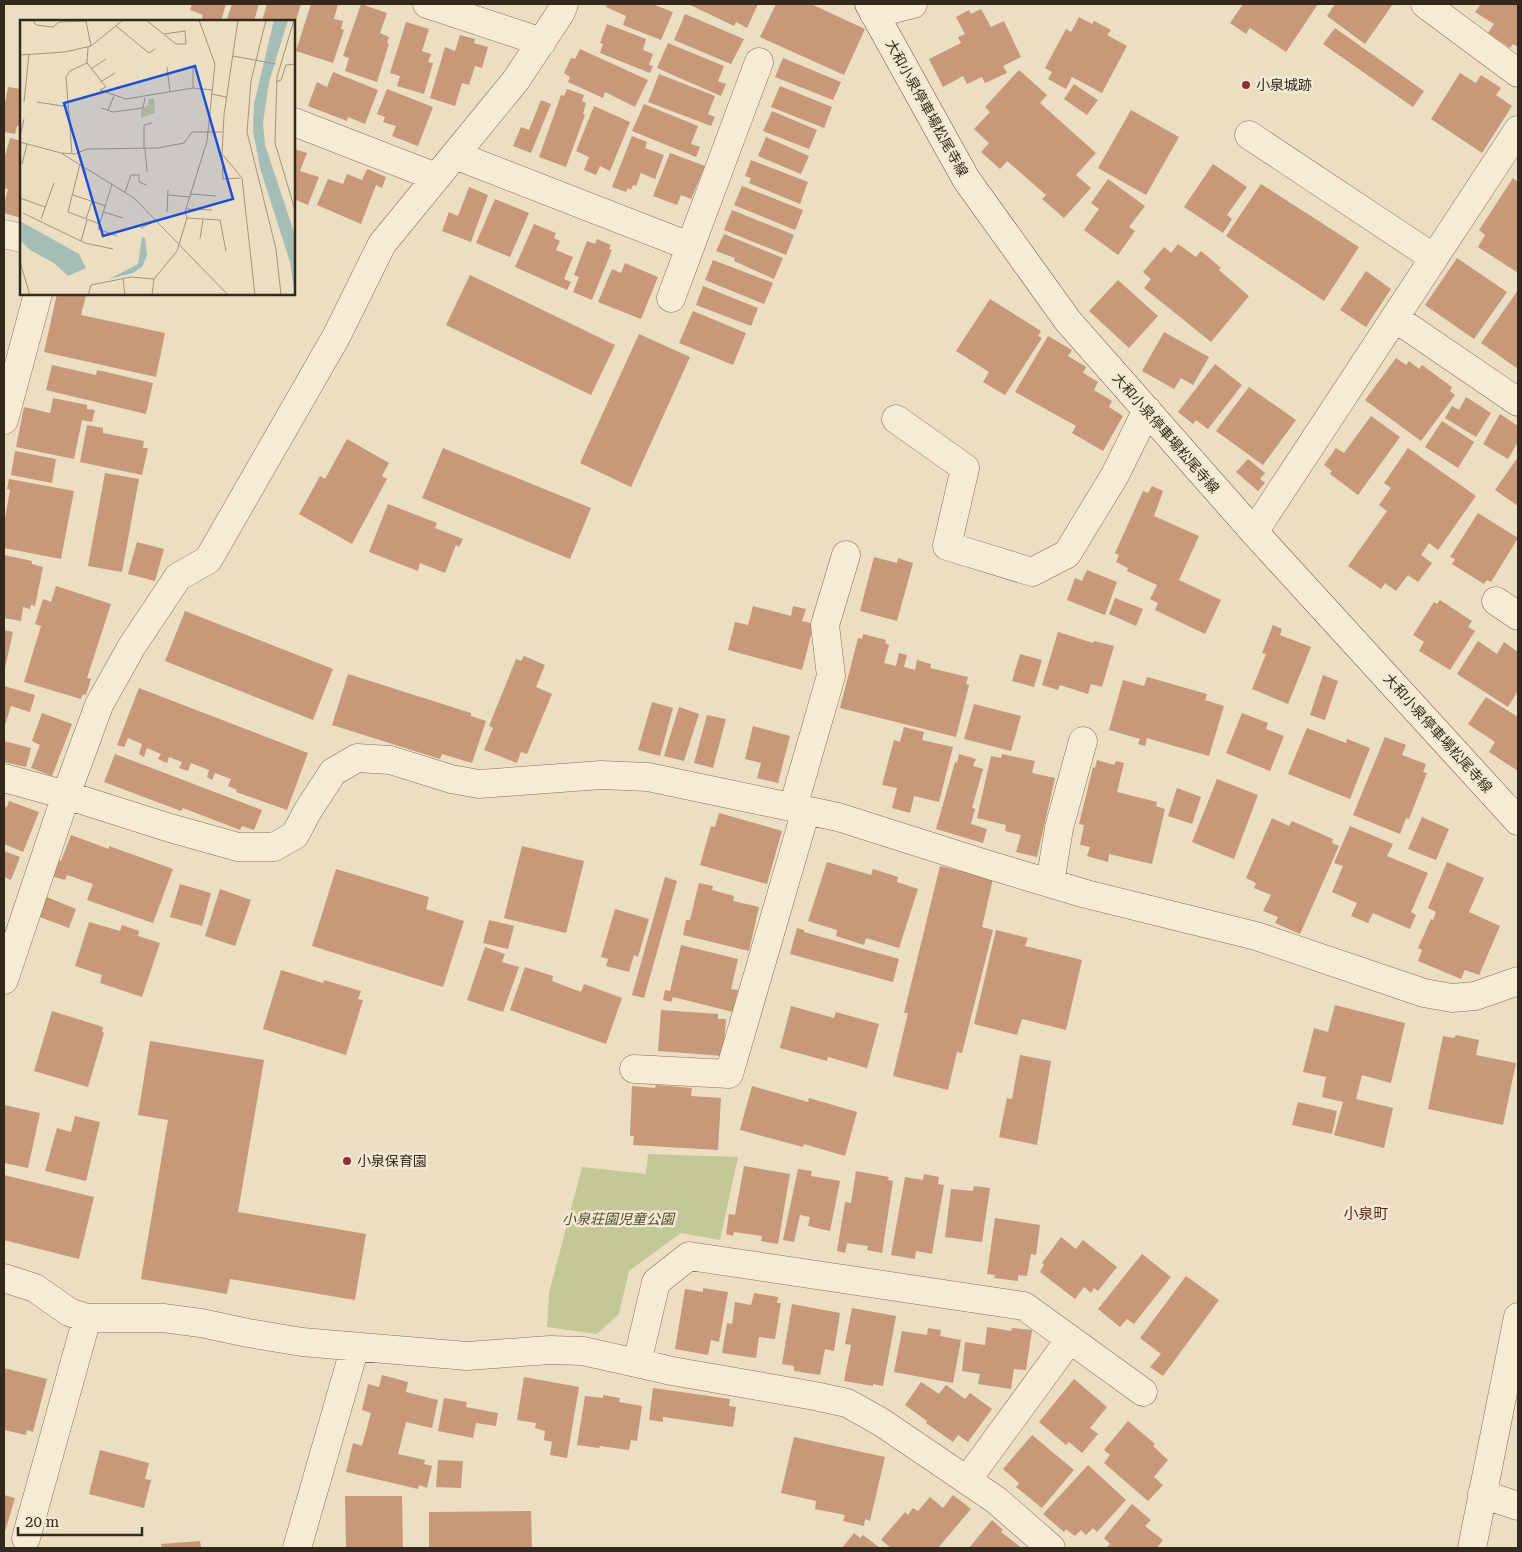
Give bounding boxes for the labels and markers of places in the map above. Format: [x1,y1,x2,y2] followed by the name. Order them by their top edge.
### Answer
[1256,77,1312,93] place label: 小泉城跡
[1240,79,1252,91] marker: 小泉城跡
[357,1153,427,1169] place label: 小泉保育園
[341,1155,353,1167] marker: 小泉保育園

